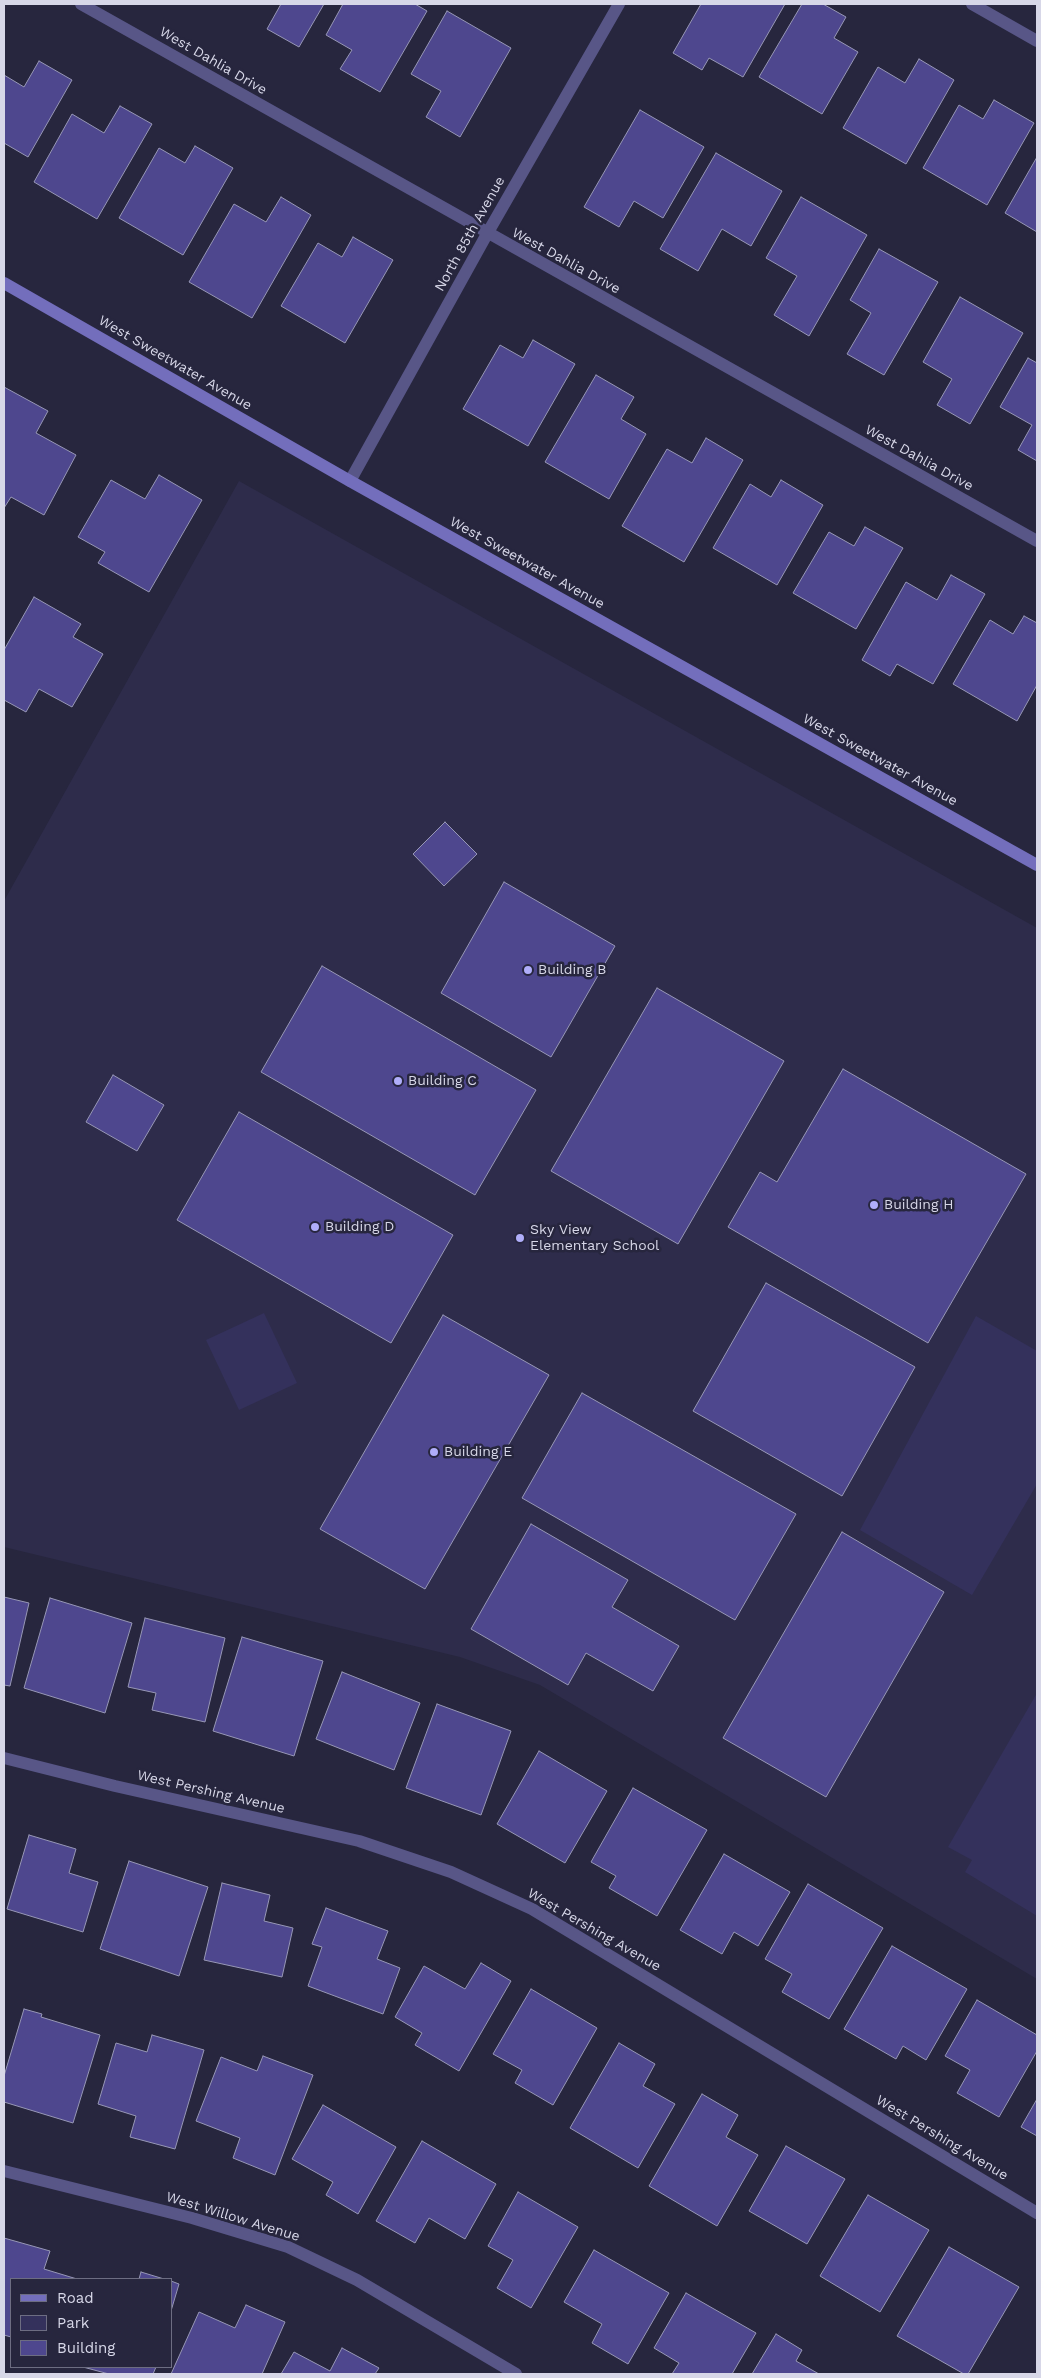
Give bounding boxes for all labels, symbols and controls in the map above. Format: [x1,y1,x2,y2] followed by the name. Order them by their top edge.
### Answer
[156,23,270,99] street label: West Dahlia Drive
[431,174,509,294] street label: North 85th Avenue
[509,224,623,298] street label: West Dahlia Drive
[95,312,255,414] street label: West Sweetwater Avenue
[862,421,976,495] street label: West Dahlia Drive
[447,513,607,613] street label: West Sweetwater Avenue
[800,710,960,810] street label: West Sweetwater Avenue
[538,962,606,978] place label: Building B
[522,964,534,976] marker: Building B
[408,1073,477,1089] place label: Building C
[392,1075,404,1087] marker: Building C
[884,1197,953,1213] place label: Building H
[868,1199,880,1211] marker: Building H
[325,1219,394,1235] place label: Building D
[309,1221,321,1233] marker: Building D
[530,1222,659,1254] place label: Sky View Elementary School
[514,1232,526,1244] marker: Sky View Elementary School
[444,1444,512,1460] place label: Building E
[428,1446,440,1458] marker: Building E
[135,1767,287,1817] street label: West Pershing Avenue
[524,1885,664,1975] street label: West Pershing Avenue
[873,2092,1011,2184] street label: West Pershing Avenue
[164,2189,302,2245] street label: West Willow Avenue
[10,2278,172,2368] legend
[57,2289,94,2307] text: Road
[57,2314,89,2332] text: Park
[57,2339,115,2357] text: Building

